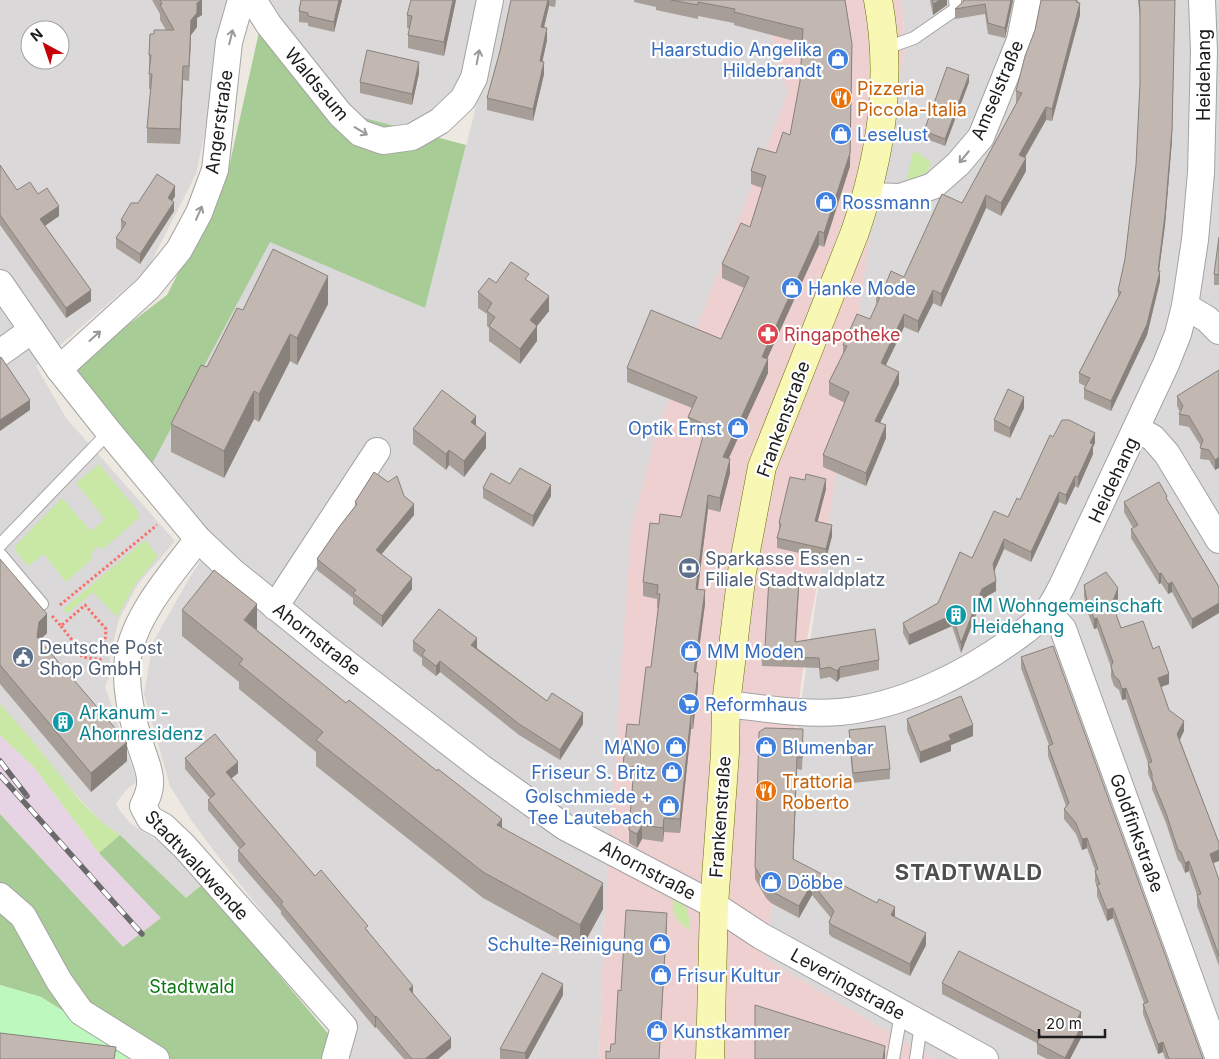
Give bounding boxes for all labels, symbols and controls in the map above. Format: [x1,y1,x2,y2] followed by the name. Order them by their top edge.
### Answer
[20,20,70,70] north arrow
[27,25,46,45] text: N
[227,29,236,45] one-way arrow
[1193,29,1214,121] street label: Heidehang
[967,37,1027,143] street label: Amselstraße
[651,39,822,81] place label: Haarstudio Angelika Hildebrandt
[281,43,353,125] street label: Waldsaum
[826,47,850,71] shop icon: Haarstudio Angelika Hildebrandt
[474,50,484,66] one-way arrow
[201,68,237,176] street label: Angerstraße
[857,78,967,120] place label: Pizzeria Piccola-Italia
[829,86,853,110] restaurant icon: Pizzeria Piccola-Italia
[829,122,853,146] shop icon: Leselust
[857,124,928,145] place label: Leselust
[354,126,368,137] one-way arrow
[958,150,970,163] one-way arrow
[814,190,838,214] shop icon: Rossmann
[842,192,930,213] place label: Rossmann
[194,206,204,221] one-way arrow
[780,276,804,300] shop icon: Hanke Mode
[808,278,916,299] place label: Hanke Mode
[756,322,780,346] pharmacy icon: Ringapotheke
[784,324,901,345] place label: Ringapotheke
[89,330,102,342] one-way arrow
[752,358,814,480] street label: Frankenstraße
[726,416,750,440] shop icon: Optik Ernst
[628,418,722,439] place label: Optik Ernst
[1084,434,1142,526] street label: Heidehang
[705,548,885,590] place label: Sparkasse Essen - Filiale Stadtwaldplatz
[677,556,701,580] bank icon: Sparkasse Essen - Filiale Stadtwaldplatz
[972,595,1162,637] place label: IM Wohngemeinschaft Heidehang
[269,598,365,680] street label: Ahornstraße
[944,603,968,627] building icon: IM Wohngemeinschaft Heidehang
[39,637,163,679] place label: Deutsche Post Shop GmbH
[679,639,703,663] shop icon: MM Moden
[707,641,804,662] place label: MM Moden
[11,645,35,669] public building icon: Deutsche Post Shop GmbH
[677,692,701,716] supermarket icon: Reformhaus
[705,694,807,715] place label: Reformhaus
[79,702,203,744] place label: Arkanum - Ahornresidenz
[51,710,75,734] building icon: Arkanum - Ahornresidenz
[664,735,688,759] shop icon: MANO
[754,735,778,759] shop icon: Blumenbar
[604,737,660,758] place label: MANO
[782,737,874,758] place label: Blumenbar
[705,755,735,879] street label: Frankenstraße
[660,760,684,784] shop icon: Friseur S. Britz
[531,762,656,783] place label: Friseur S. Britz
[782,771,853,813] place label: Trattoria Roberto
[1106,771,1168,895] street label: Goldfinkstraße
[754,779,778,803] restaurant icon: Trattoria Roberto
[525,786,653,828] place label: Golschmiede + Tee Lautebach
[657,794,681,818] shop icon: Golschmiede + Tee Lautebach
[141,806,253,924] street label: Stadtwaldwende
[597,836,699,904] street label: Ahornstraße
[895,859,1043,885] district label: STADTWALD
[759,870,783,894] shop icon: Döbbe
[787,872,843,893] place label: Döbbe
[648,932,672,956] shop icon: Schulte-Reinigung
[487,934,644,955] place label: Schulte-Reinigung
[787,944,909,1024] street label: Leveringstraße
[649,963,673,987] shop icon: Frisur Kultur
[677,965,781,986] place label: Frisur Kultur
[149,976,235,997] park label: Stadtwald
[1039,1006,1105,1038] scale bar
[1046,1014,1082,1033] text: 20 m
[645,1019,669,1043] shop icon: Kunstkammer
[673,1021,790,1042] place label: Kunstkammer

